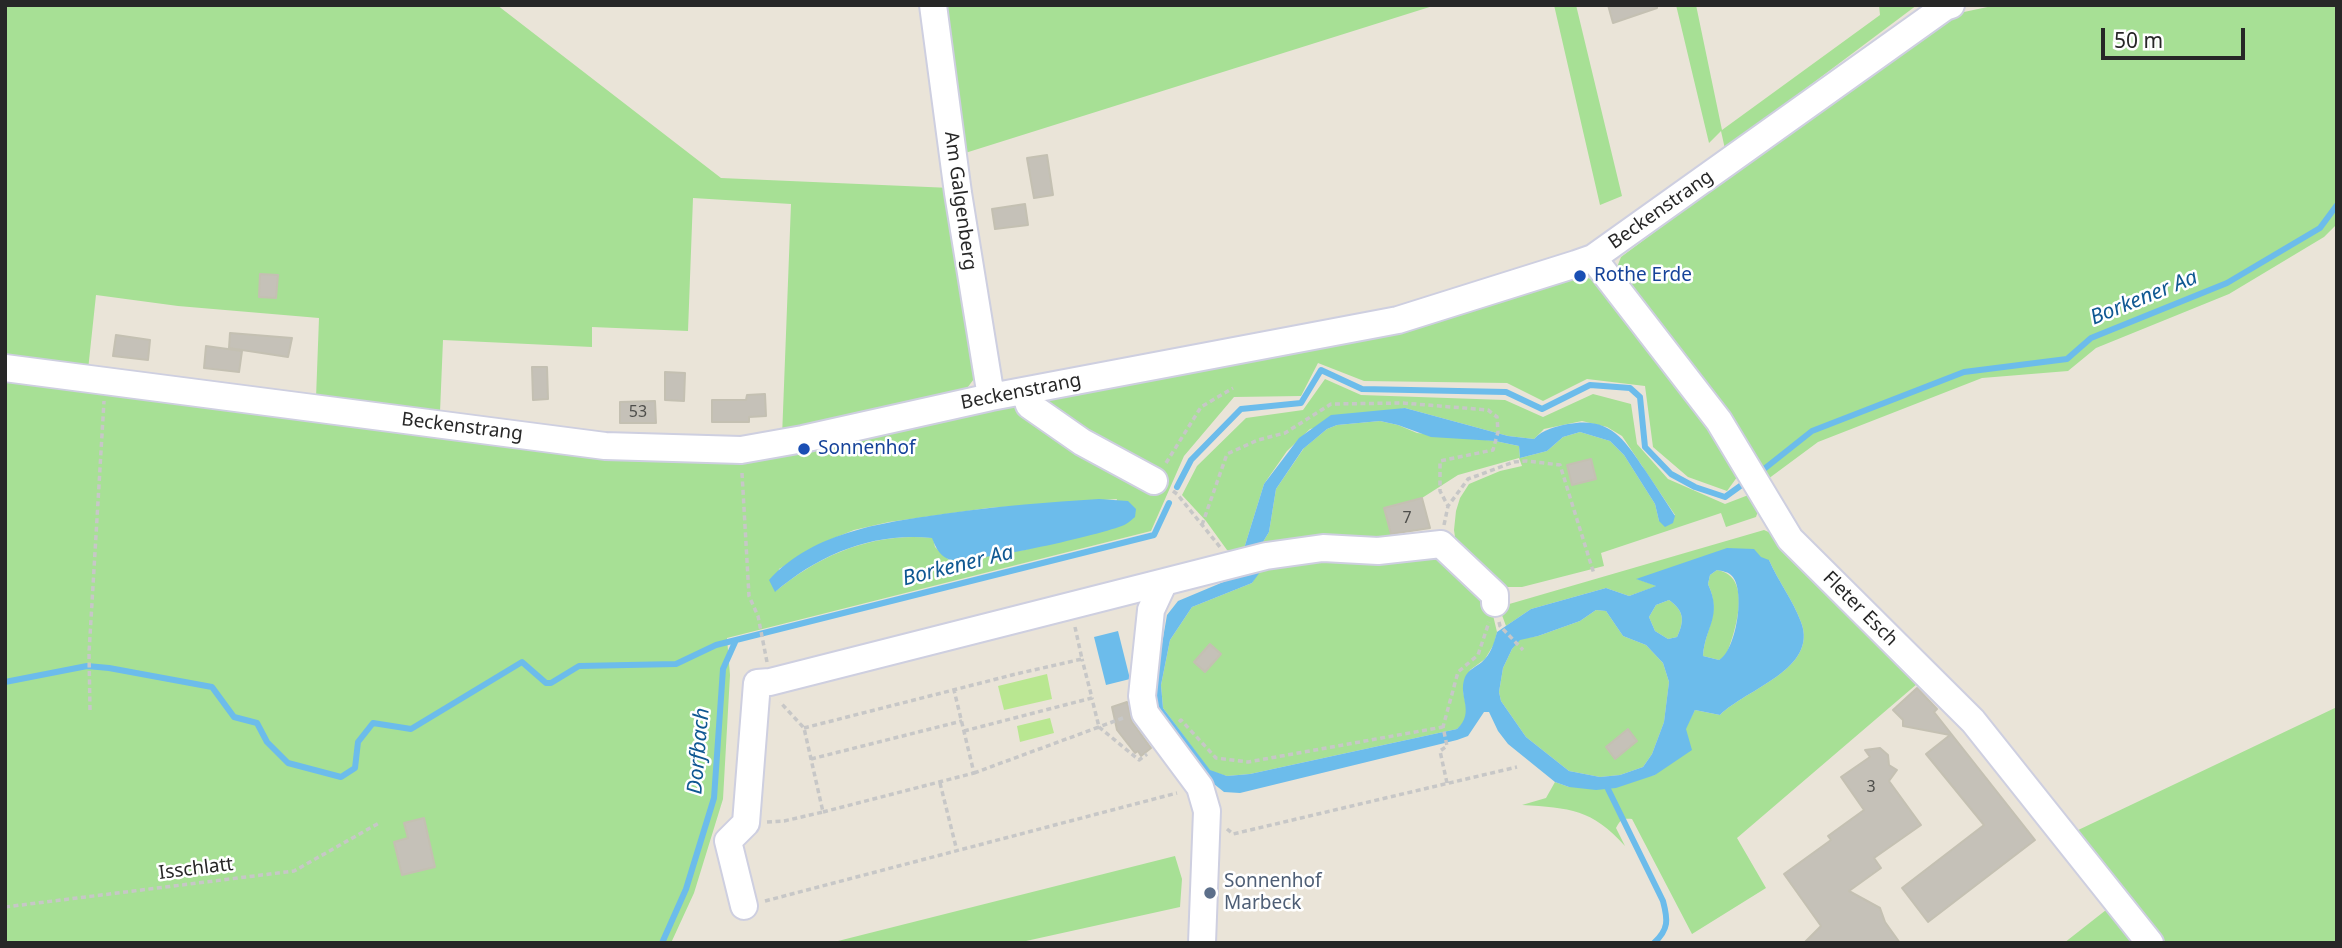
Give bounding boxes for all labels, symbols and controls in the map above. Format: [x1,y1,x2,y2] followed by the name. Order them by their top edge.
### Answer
[2104,14,2248,58] scale bar
[2114,26,2163,54] text: 50 m
[939,130,981,272] street label: Am Galgenberg
[1604,166,1718,254] street label: Beckenstrang
[1594,265,1692,287] place label: Rothe Erde
[2087,265,2201,331] water label: Borkener Aa
[1572,268,1588,284] marker: Rothe Erde
[959,369,1083,415] street label: Beckenstrang
[629,402,647,422] house number: 53
[400,408,524,446] street label: Beckenstrang
[818,438,916,460] place label: Sonnenhof
[796,441,812,457] marker: Sonnenhof
[1402,508,1412,528] house number: 7
[900,540,1016,592] water label: Borkener Aa
[1818,567,1902,651] street label: Fleter Esch
[683,707,715,795] water label: Dorfbach
[1866,777,1876,797] house number: 3
[157,853,235,885] street label: Isschlatt
[1224,871,1322,915] place label: Sonnenhof Marbeck
[1202,885,1218,901] marker: Sonnenhof Marbeck

